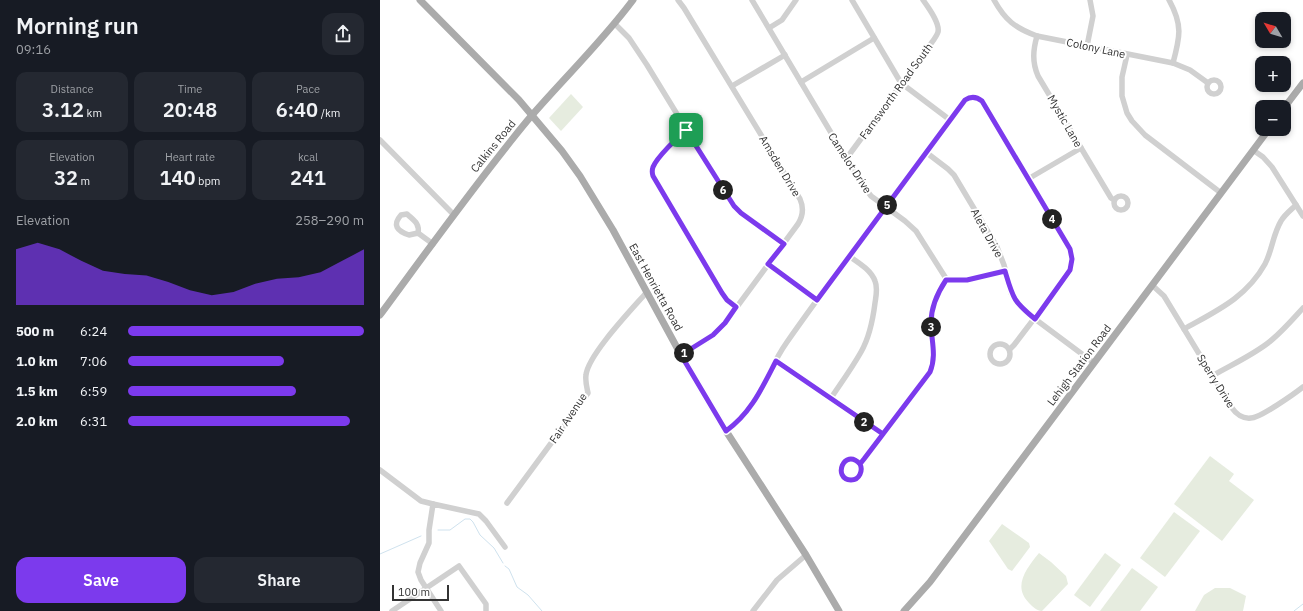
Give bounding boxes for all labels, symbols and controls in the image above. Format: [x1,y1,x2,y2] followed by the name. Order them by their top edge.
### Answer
[16,11,139,40] text: Morning run
[1255,12,1291,48] north arrow
[1255,12,1291,136] map controls
[322,13,364,55] button: share
[1065,35,1127,61] street label: Colony Lane
[856,40,936,142] street label: Farnsworth Road South
[16,41,51,58] text: 09:16
[1255,56,1291,92] button: +
[51,82,93,96] text: Distance
[178,82,202,96] text: Time
[296,82,320,96] text: Pace
[1044,92,1086,150] street label: Mystic Lane
[42,96,84,123] text: 3.12
[163,96,217,123] text: 20:48
[276,96,318,123] text: 6:40
[1255,100,1291,136] button: −
[84,106,102,120] text: km
[318,106,340,120] text: /km
[669,113,703,147] pin
[468,117,518,175] street label: Calkins Road
[675,119,697,141] icon: arrive
[825,130,875,196] street label: Camelot Drive
[756,133,804,199] street label: Amsden Drive
[49,150,95,164] text: Elevation
[165,150,215,164] text: Heart rate
[298,150,318,164] text: kcal
[54,164,78,191] text: 32
[160,164,196,191] text: 140
[290,164,326,191] text: 241
[78,174,90,188] text: m
[196,174,220,188] text: bpm
[713,180,733,200] pin: 6
[720,183,726,197] text: 6
[877,195,897,215] pin: 5
[884,198,890,212] text: 5
[968,206,1006,260] street label: Aleta Drive
[1042,209,1062,229] pin: 4
[16,212,70,229] text: Elevation
[295,212,364,229] text: 258–290 m
[1049,212,1055,226] text: 4
[626,241,686,333] street label: East Henrietta Road
[921,317,941,337] pin: 3
[928,320,934,334] text: 3
[1044,322,1114,408] street label: Lehigh Station Road
[16,323,54,340] text: 500 m
[80,323,107,340] text: 6:24
[674,343,694,363] pin: 1
[681,346,687,360] text: 1
[1194,352,1238,410] street label: Sperry Drive
[16,353,58,370] text: 1.0 km
[80,353,107,370] text: 7:06
[16,383,58,400] text: 1.5 km
[80,383,107,400] text: 6:59
[546,390,590,446] street label: Fair Avenue
[854,412,874,432] pin: 2
[16,413,58,430] text: 2.0 km
[80,413,107,430] text: 6:31
[861,415,867,429] text: 2
[16,557,186,603] button: Save
[194,557,364,603] button: Share
[392,583,449,602] scale bar
[398,585,430,599] text: 100 m

